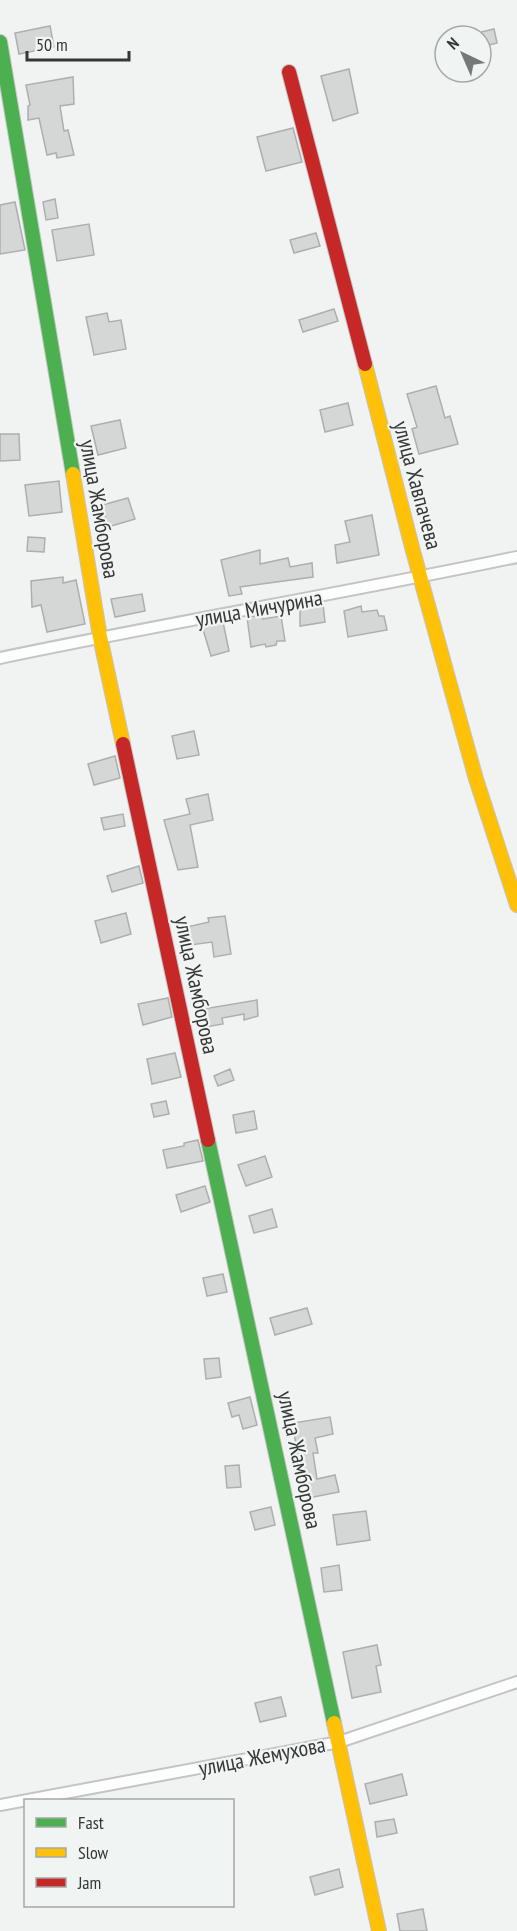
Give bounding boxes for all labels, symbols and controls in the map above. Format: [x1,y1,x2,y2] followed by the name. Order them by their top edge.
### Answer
[27,24,129,62] scale bar
[433,24,493,84] north arrow
[36,33,68,56] text: 50 m
[443,33,463,53] text: N
[387,418,449,552] street label: улица Хавпачева
[74,438,126,580] street label: улица Жамборова
[194,583,324,633] street label: улица Мичурина
[169,914,225,1056] street label: улица Жамборова
[272,1389,328,1531] street label: улица Жамборова
[196,1730,328,1782] street label: улица Жемухова
[24,1799,234,1907] legend
[78,1811,104,1834] text: Fast
[78,1841,109,1864] text: Slow
[77,1871,101,1894] text: Jam

